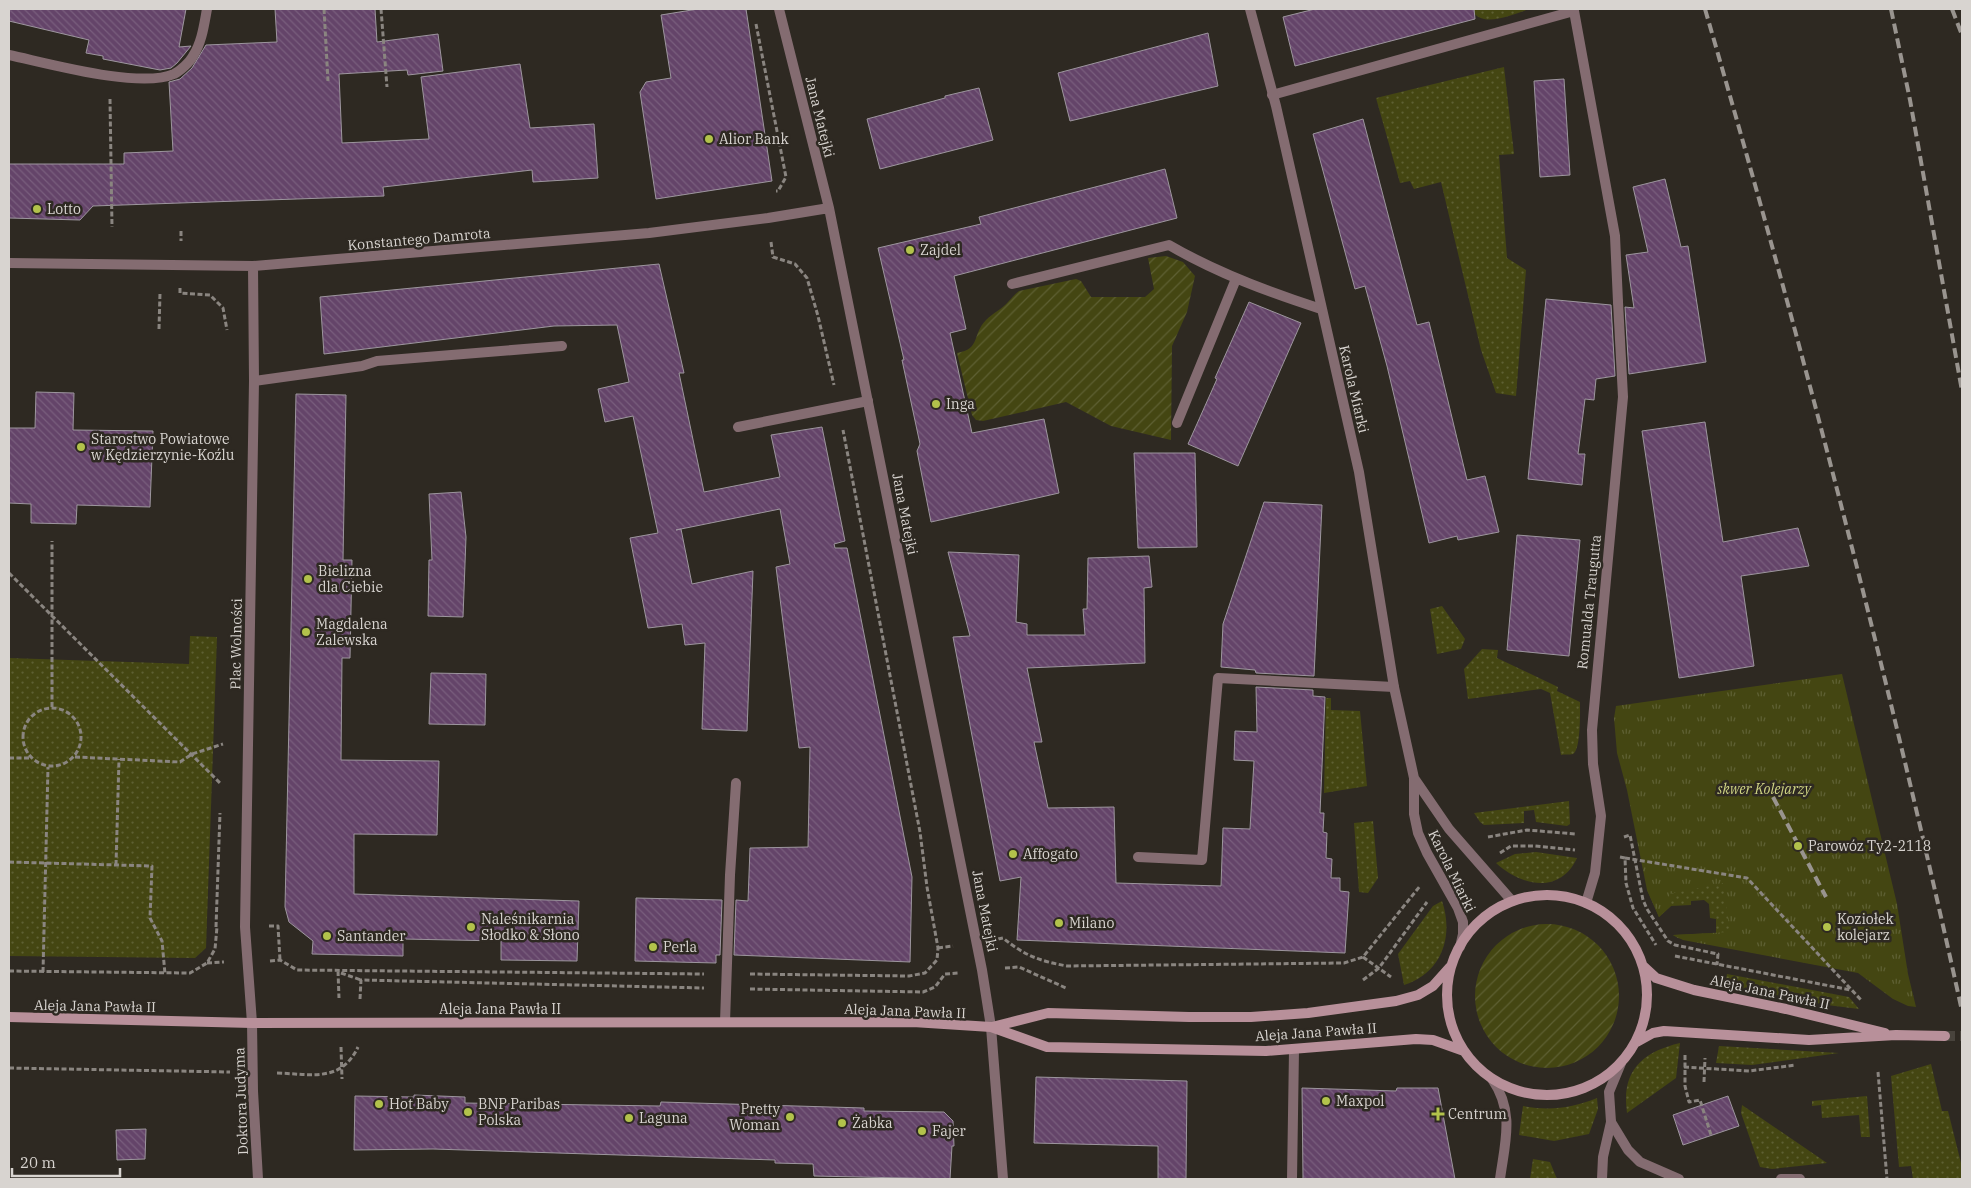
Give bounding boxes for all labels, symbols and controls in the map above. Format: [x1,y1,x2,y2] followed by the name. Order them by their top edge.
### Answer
[801,75,839,159] street label: Jana Matejki
[719,130,789,148] place label: Alior Bank
[703,133,715,145] marker: Alior Bank
[47,200,81,218] place label: Lotto
[31,203,43,215] marker: Lotto
[347,224,492,254] street label: Konstantego Damrota
[920,241,961,259] place label: Zajdel
[904,244,916,256] marker: Zajdel
[1335,343,1373,435] street label: Karola Miarki
[946,395,975,413] place label: Inga
[930,398,942,410] marker: Inga
[91,430,235,464] place label: Starostwo Powiatowe w Kędzierzynie-Koźlu
[75,441,87,453] marker: Starostwo Powiatowe w Kędzierzynie-Koźlu
[888,472,922,556] street label: Jana Matejki
[1573,533,1605,670] street label: Romualda Traugutta
[318,562,383,596] place label: Bielizna dla Ciebie
[302,573,314,585] marker: Bielizna dla Ciebie
[226,598,246,690] street label: Plac Wolności
[316,615,388,649] place label: Magdalena Zalewska
[300,626,312,638] marker: Magdalena Zalewska
[1717,780,1812,798] park label: skwer Kolejarzy
[1424,827,1480,915] street label: Karola Miarki
[1808,837,1931,855] place label: Parowóz Ty2-2118
[1792,840,1804,852] marker: Parowóz Ty2-2118
[1023,845,1078,863] place label: Affogato
[1007,848,1019,860] marker: Affogato
[968,869,1002,953] street label: Jana Matejki
[481,910,580,944] place label: Naleśnikarnia Słodko & Słono
[1837,910,1895,944] place label: Koziołek kolejarz
[1069,914,1114,932] place label: Milano
[1053,917,1065,929] marker: Milano
[465,921,477,933] marker: Naleśnikarnia Słodko & Słono
[1821,921,1833,933] marker: Koziołek kolejarz
[337,927,406,945] place label: Santander
[321,930,333,942] marker: Santander
[663,938,697,956] place label: Perla
[647,941,659,953] marker: Perla
[1708,971,1832,1014] street label: Aleja Jana Pawła II
[34,996,156,1016] street label: Aleja Jana Pawła II
[439,1000,561,1018] street label: Aleja Jana Pawła II
[844,1000,966,1022] street label: Aleja Jana Pawła II
[1255,1019,1378,1045] street label: Aleja Jana Pawła II
[230,1047,252,1155] street label: Doktora Judyma
[1336,1092,1385,1110] place label: Maxpol
[389,1095,449,1113] place label: Hot Baby
[478,1095,560,1129] place label: BNP Paribas Polska
[1320,1095,1332,1107] marker: Maxpol
[373,1098,385,1110] marker: Hot Baby
[729,1100,781,1134] place label: Pretty Woman
[1448,1105,1507,1123] place label: Centrum
[462,1106,474,1118] marker: BNP Paribas Polska
[1432,1108,1444,1120] marker: Centrum
[639,1109,688,1127] place label: Laguna
[784,1111,796,1123] marker: Pretty Woman
[623,1112,635,1124] marker: Laguna
[852,1114,893,1132] place label: Żabka
[836,1117,848,1129] marker: Żabka
[932,1122,967,1140] place label: Fajer
[916,1125,928,1137] marker: Fajer
[12,1146,120,1178] scale bar
[20,1153,56,1172] text: 20 m

